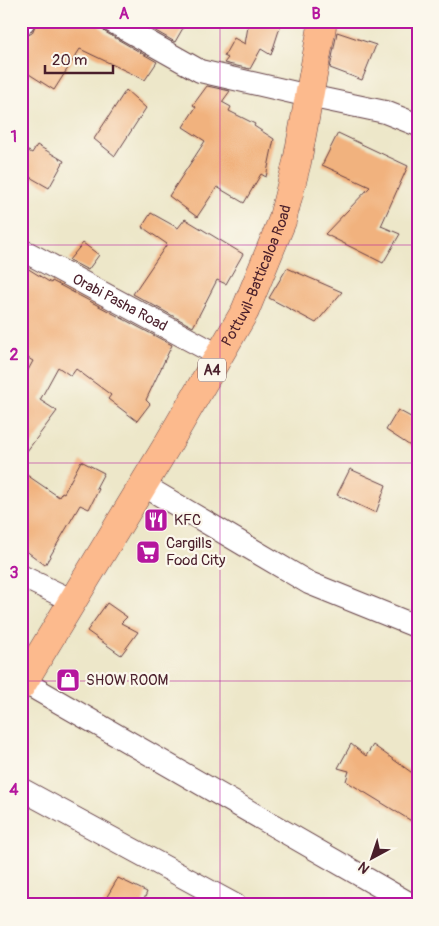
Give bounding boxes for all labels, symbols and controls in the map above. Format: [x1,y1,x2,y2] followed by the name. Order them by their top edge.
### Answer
[119,4,130,24] text: A
[311,4,321,24] text: B
[45,42,112,74] scale bar
[52,51,87,70] text: 20 m
[11,127,17,147] text: 1
[217,203,295,350] street label: Pottuvil-Batticaloa Road
[69,269,171,336] street label: Orabi Pasha Road
[10,345,19,365] text: 2
[198,358,226,382] road number: A4
[143,507,169,533] restaurant icon: KFC
[174,511,201,530] place label: KFC
[166,534,226,570] place label: Cargills Food City
[135,539,161,565] supermarket icon: Cargills Food City
[10,563,19,583] text: 3
[55,667,81,693] shop icon: SHOW ROOM
[86,671,169,690] place label: SHOW ROOM
[9,780,19,800] text: 4
[346,834,396,884] north arrow
[355,858,373,877] text: N

